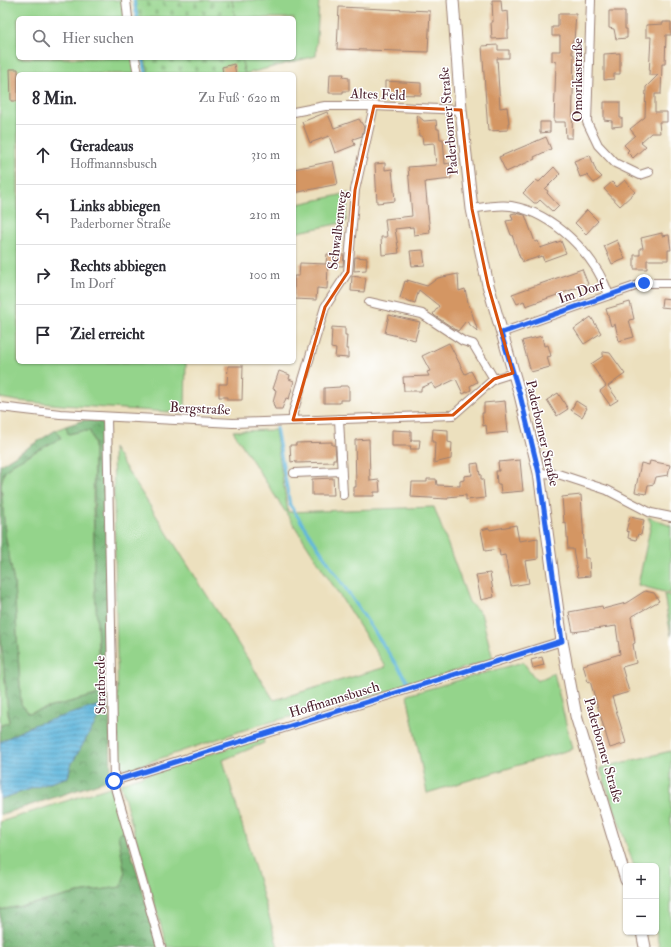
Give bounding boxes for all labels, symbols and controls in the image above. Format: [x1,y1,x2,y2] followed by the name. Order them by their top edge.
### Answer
[16,16,296,60] search box
[30,27,52,49] icon: search
[62,29,134,48] text: Hier suchen
[569,38,586,122] street label: Omorikastraße
[435,66,462,176] street label: Paderborner Straße
[349,85,406,104] street label: Altes Feld
[32,88,77,109] text: 8 Min.
[199,90,280,106] text: Zu Fuß · 620 m
[70,137,133,156] text: Geradeaus
[32,144,54,166] icon: ahead
[251,147,280,163] text: 310 m
[70,156,157,172] text: Hoffmannsbusch
[324,188,351,271] street label: Schwalbenweg
[70,197,160,216] text: Links abbiegen
[32,204,54,226] icon: left
[249,207,280,223] text: 210 m
[70,216,171,232] text: Paderborner Straße
[70,257,166,276] text: Rechts abbiegen
[32,264,54,286] icon: right
[249,267,280,283] text: 100 m
[635,274,653,292] route end
[556,275,609,307] street label: Im Dorf
[70,276,114,292] text: Im Dorf
[32,324,54,346] icon: arrive
[70,325,145,344] text: Ziel erreicht
[522,378,563,488] street label: Paderborner Straße
[169,398,231,419] street label: Bergstraße
[91,655,110,714] street label: Stratbrede
[287,677,382,721] street label: Hoffmannsbusch
[580,696,627,805] street label: Paderborner Straße
[105,772,123,790] route start
[623,863,659,935] map controls
[623,863,659,899] button: +
[623,899,659,935] button: −

